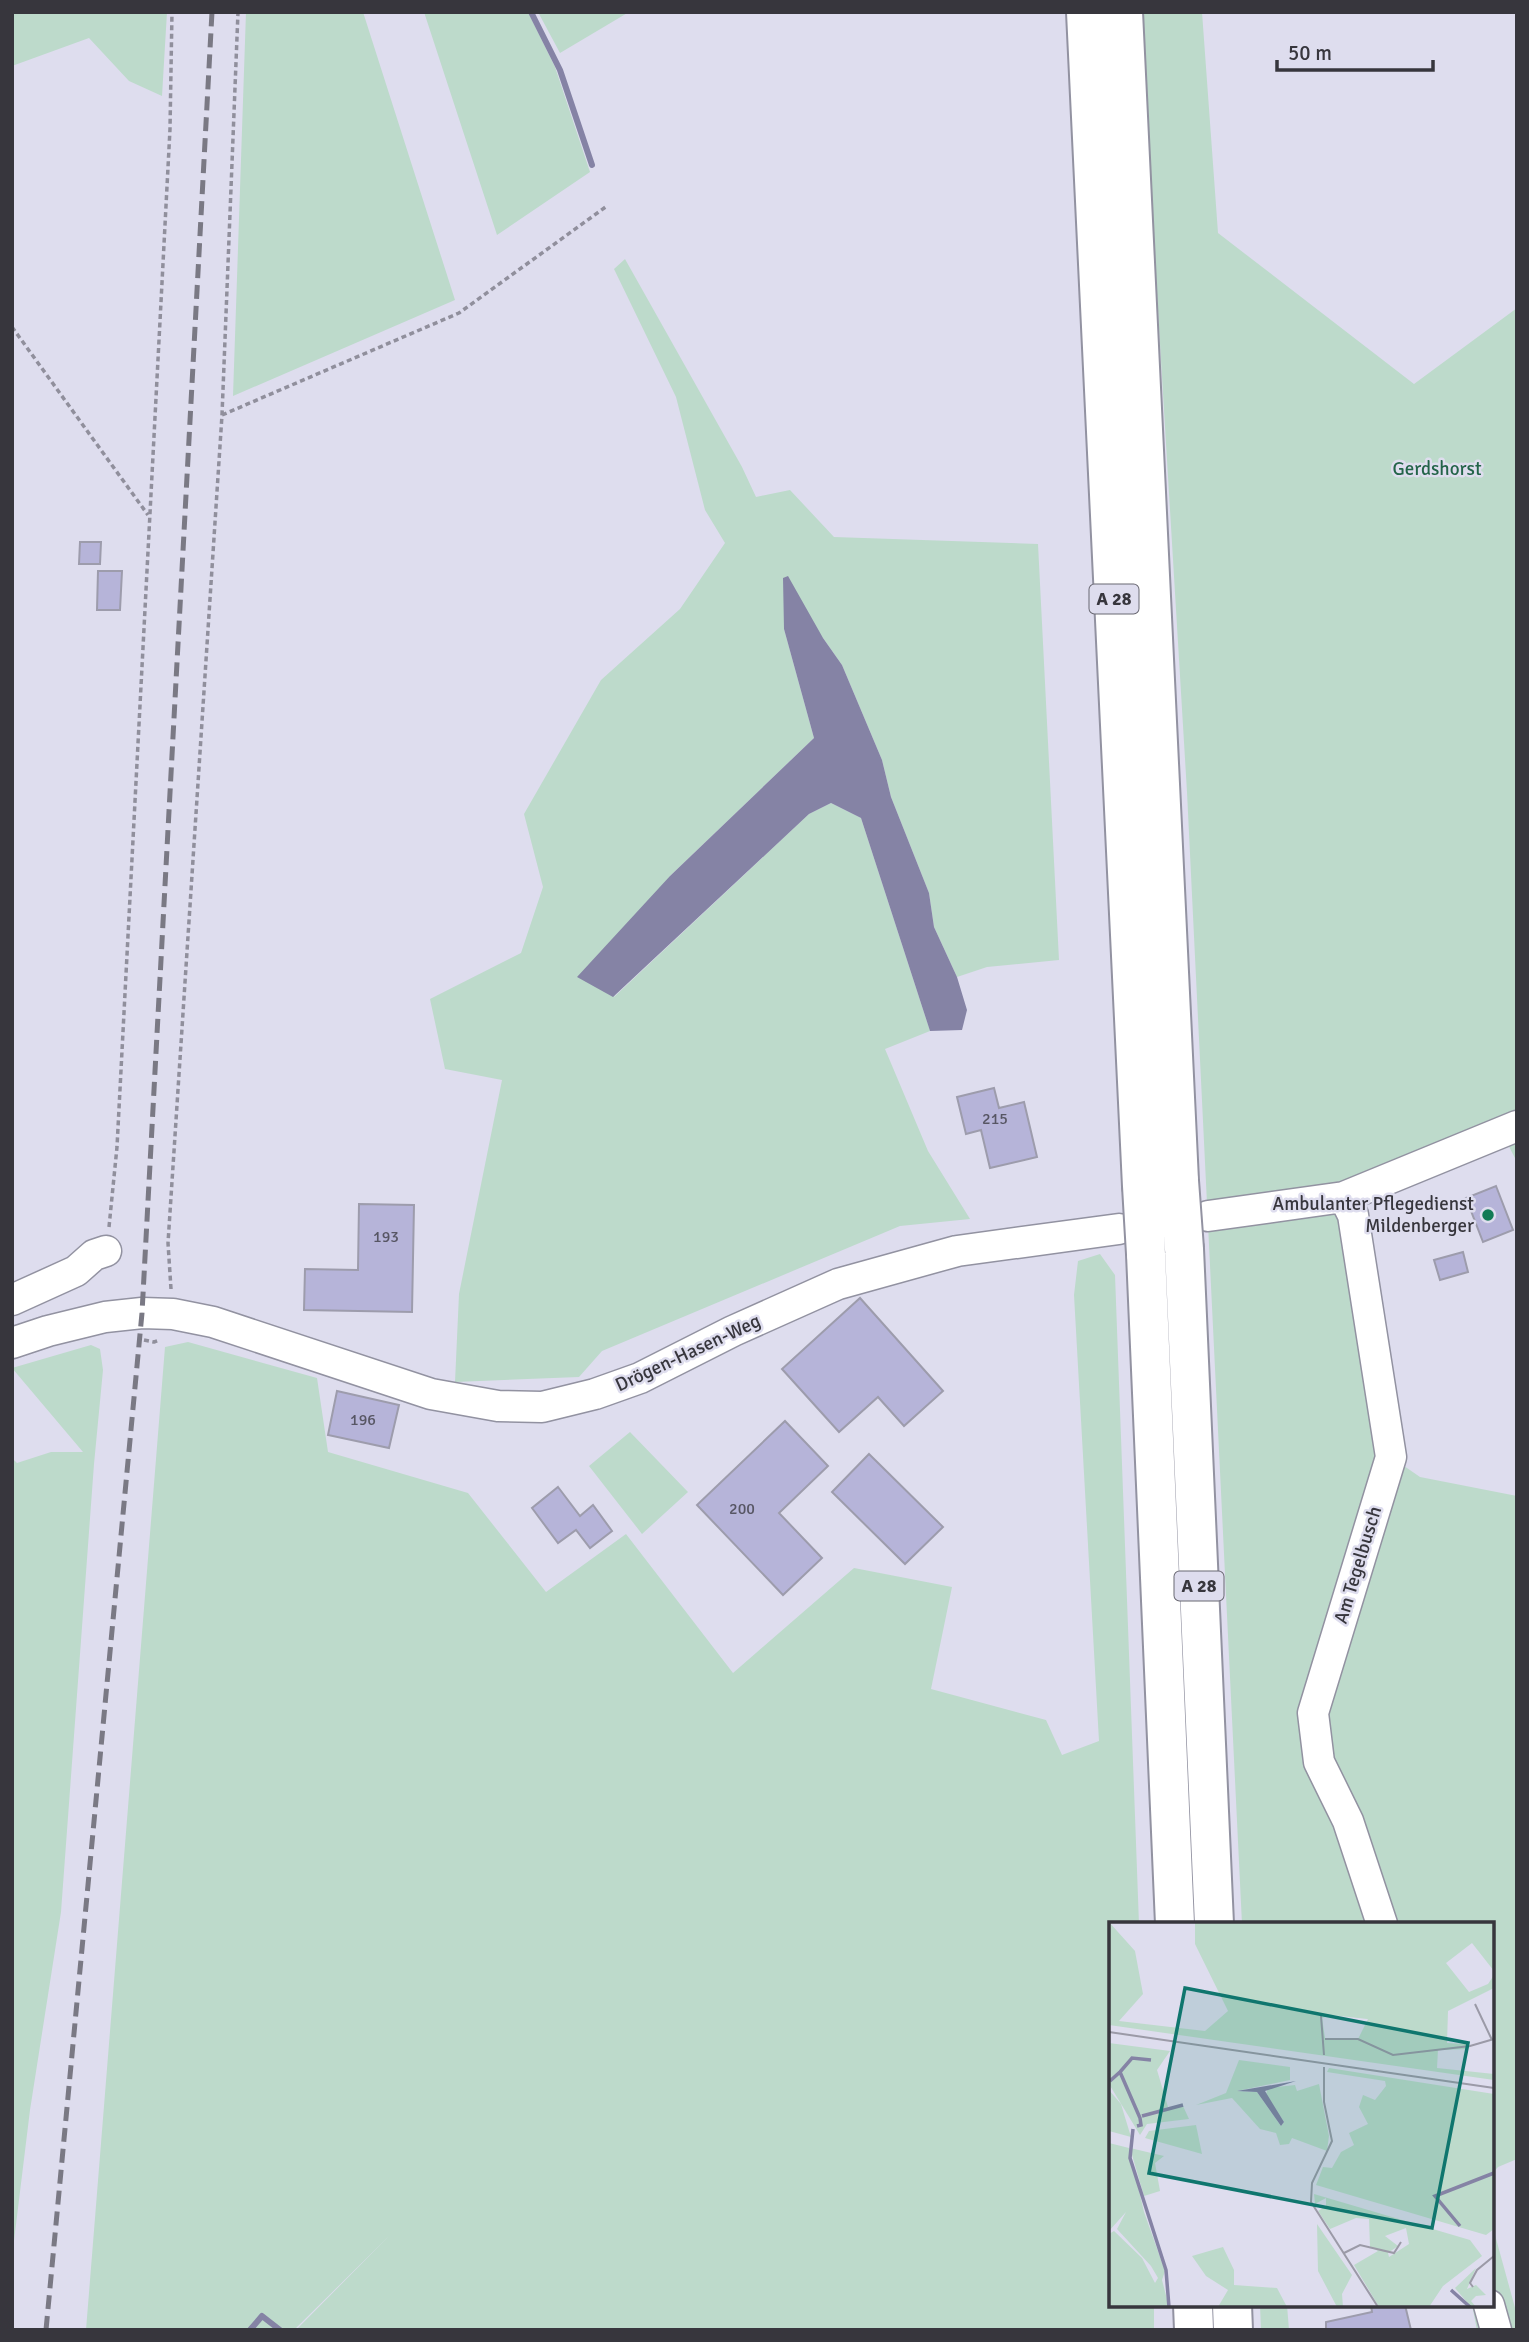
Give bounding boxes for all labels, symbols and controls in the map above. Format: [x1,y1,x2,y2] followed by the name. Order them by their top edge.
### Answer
[1277,28,1433,72] scale bar
[1288,40,1332,66] text: 50 m
[1392,457,1482,481] park label: Gerdshorst
[1090,584,1138,614] road number: A 28
[982,1109,1008,1129] house number: 215
[1273,1192,1474,1238] place label: Ambulanter Pflegedienst Mildenberger
[1480,1207,1496,1223] marker: Ambulanter Pflegedienst Mildenberger
[373,1227,399,1247] house number: 193
[612,1309,764,1397] street label: Drögen-Hasen-Weg
[350,1410,376,1430] house number: 196
[729,1499,755,1519] house number: 200
[1329,1503,1387,1627] street label: Am Tegelbusch
[1174,1572,1224,1601] road number: A 28
[1109,1922,1494,2307] inset map

